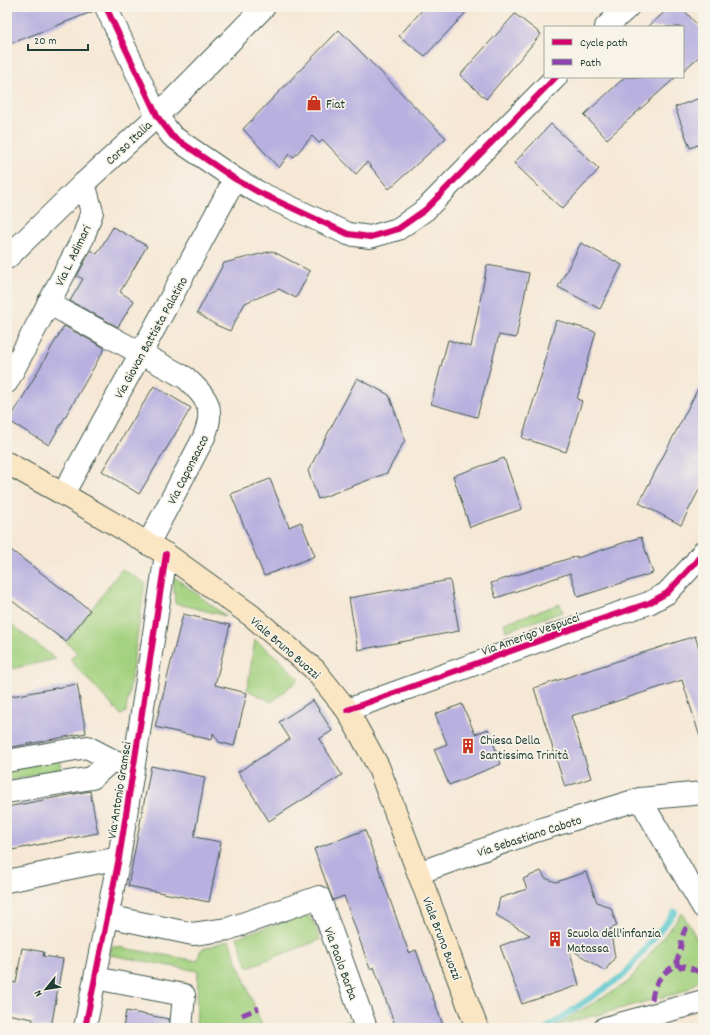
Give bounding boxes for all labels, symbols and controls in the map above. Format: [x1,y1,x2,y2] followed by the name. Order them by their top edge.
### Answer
[28,26,88,52] scale bar
[544,26,684,78] legend
[34,33,57,50] text: 20 m
[580,35,628,52] text: Cycle path
[580,55,601,72] text: Path
[305,94,323,112] shop icon: Fiat
[326,96,345,115] place label: Fiat
[102,117,158,170] street label: Corso Italia
[51,222,98,290] street label: Via L. Adimari
[111,274,194,403] street label: Via Giovan Battista Palatino
[164,432,215,508] street label: Via Caponsacco
[479,609,583,662] street label: Via Amerigo Vespucci
[245,613,324,685] street label: Viale Bruno Buozzi
[480,732,569,766] place label: Chiesa Della Santissima Trinità
[459,737,477,755] building icon: Chiesa Della Santissima Trinità
[103,740,138,840] street label: Via Antonio Gramsci
[475,811,585,863] street label: Via Sebastiano Caboto
[416,895,465,984] street label: Viale Bruno Buozzi
[318,925,362,1004] street label: Via Paolo Barba
[567,925,661,959] place label: Scuola dell'infanzia Matassa
[546,930,564,948] building icon: Scuola dell'infanzia Matassa
[26,969,66,1009] north arrow
[31,986,47,999] text: N

